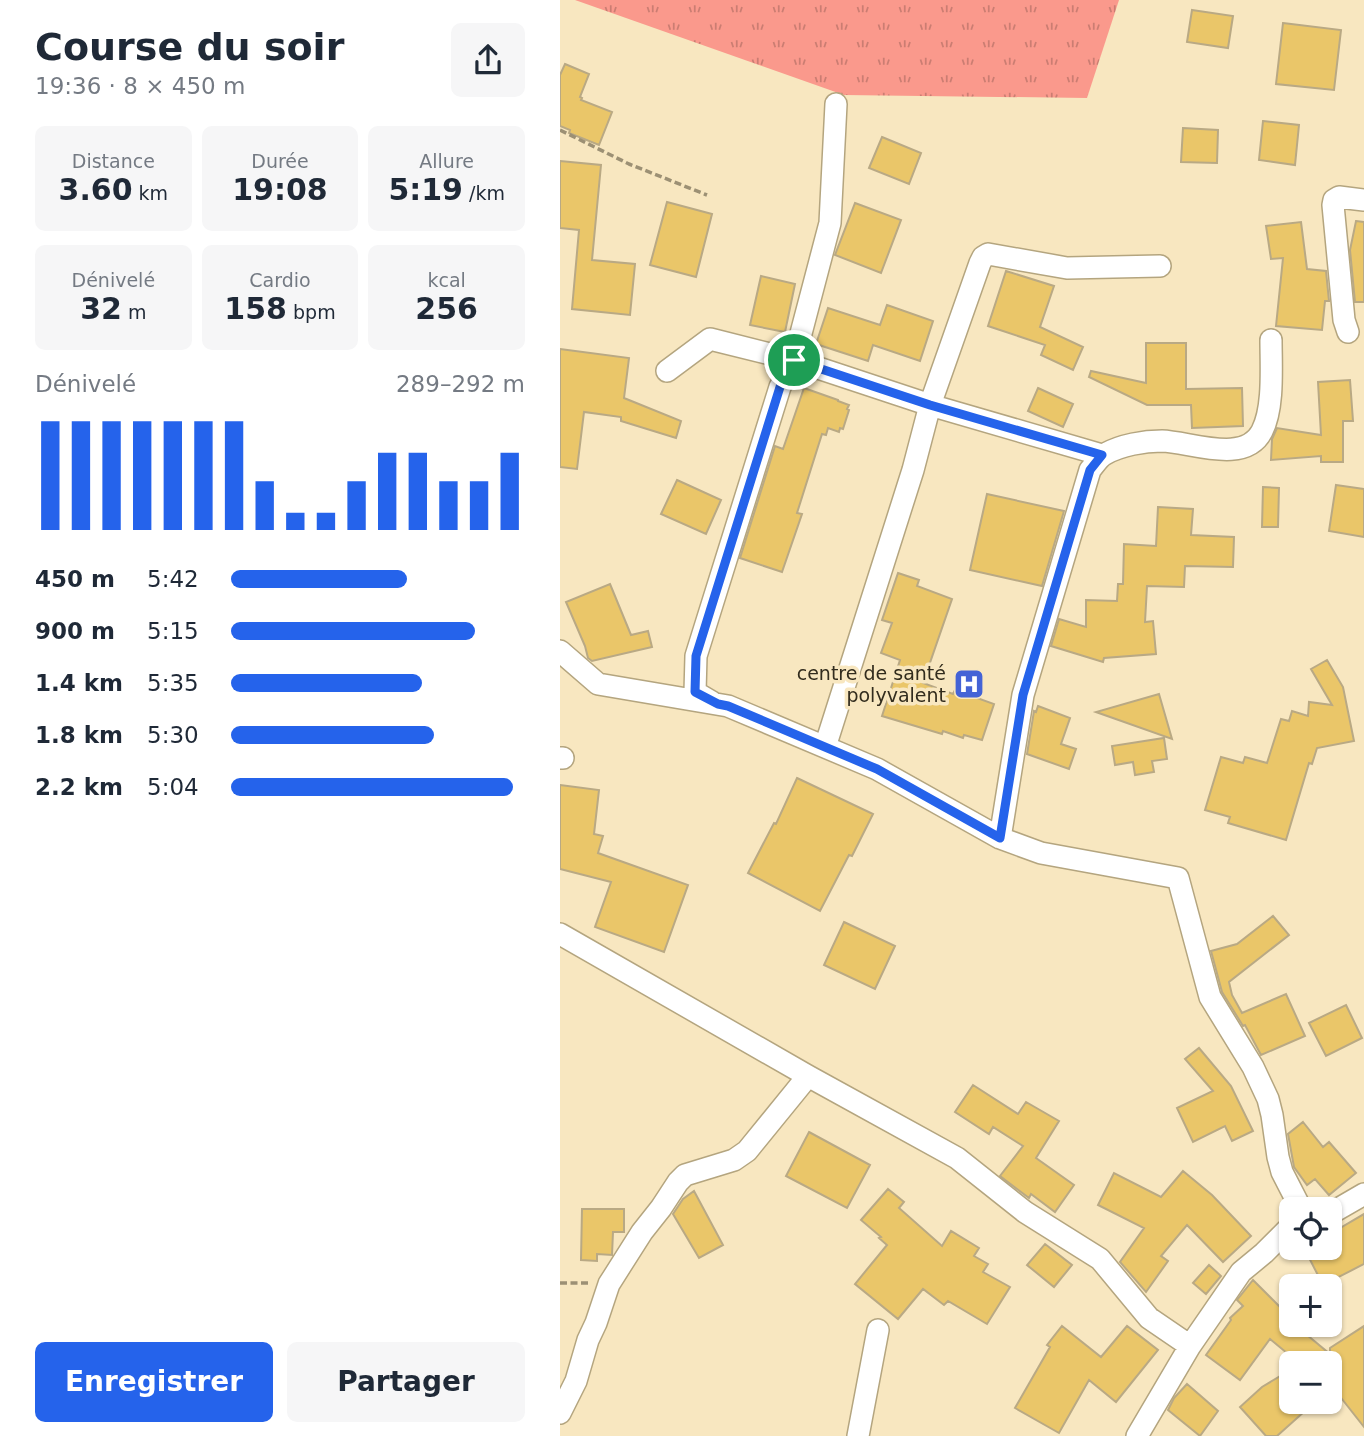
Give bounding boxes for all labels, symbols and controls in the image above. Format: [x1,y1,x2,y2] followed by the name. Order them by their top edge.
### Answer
[451,23,525,97] button: share
[35,25,344,69] text: Course du soir
[35,73,245,99] text: 19:36 · 8 × 450 m
[72,150,155,172] text: Distance
[251,150,309,172] text: Durée
[419,150,474,172] text: Allure
[59,172,133,207] text: 3.60
[232,172,328,207] text: 19:08
[388,172,463,207] text: 5:19
[133,182,168,204] text: km
[463,182,505,204] text: /km
[72,269,155,291] text: Dénivelé
[249,269,311,291] text: Cardio
[427,269,466,291] text: kcal
[80,291,122,326] text: 32
[224,291,287,326] text: 158
[415,291,478,326] text: 256
[122,301,146,323] text: m
[287,301,336,323] text: bpm
[764,330,824,390] pin
[775,341,813,379] icon: arrive
[35,371,136,397] text: Dénivelé
[396,371,525,397] text: 289–292 m
[35,566,115,592] text: 450 m
[147,566,199,592] text: 5:42
[35,618,115,644] text: 900 m
[147,618,199,644] text: 5:15
[797,662,946,706] place label: centre de santé polyvalent
[952,667,986,701] hospital icon: centre de santé polyvalent
[35,670,123,696] text: 1.4 km
[147,670,199,696] text: 5:35
[35,722,123,748] text: 1.8 km
[147,722,199,748] text: 5:30
[35,774,123,800] text: 2.2 km
[147,774,199,800] text: 5:04
[1279,1197,1342,1414] map controls
[1279,1197,1342,1260] button: locate
[1279,1274,1342,1337] button: +
[35,1342,273,1422] button: Enregistrer
[287,1342,525,1422] button: Partager
[1279,1351,1342,1414] button: −

